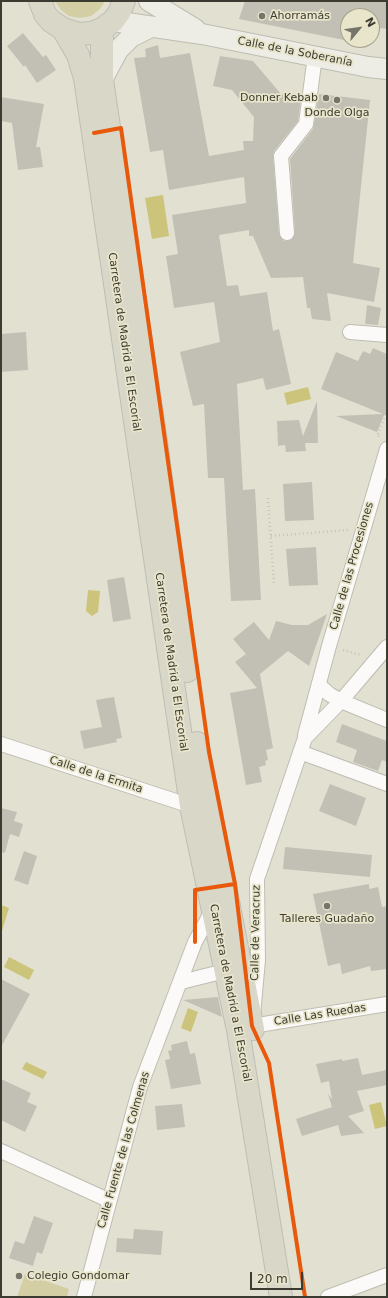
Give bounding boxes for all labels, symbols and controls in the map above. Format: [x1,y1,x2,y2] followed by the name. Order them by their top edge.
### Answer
[340,8,380,48] north arrow
[270,9,330,23] place label: Ahorramás
[257,11,267,21] marker: Ahorramás
[362,15,378,30] text: N
[236,34,354,70] street label: Calle de la Soberanía
[240,91,318,105] place label: Donner Kebab
[321,93,331,103] marker: Donner Kebab
[332,95,342,105] marker: Donde Olga
[305,106,369,120] place label: Donde Olga
[105,252,143,432] street label: Carretera de Madrid a El Escorial
[327,501,377,631] street label: Calle de las Procesiones
[152,572,190,752] street label: Carretera de Madrid a El Escorial
[48,754,144,796] street label: Calle de la Ermita
[249,885,263,981] street label: Calle de Veracruz
[322,901,332,911] marker: Talleres Guadaño
[206,903,254,1083] street label: Carretera de Madrid a El Escorial
[280,912,374,926] place label: Talleres Guadaño
[273,1001,367,1029] street label: Calle Las Ruedas
[95,1070,153,1230] street label: Calle Fuente de las Colmenas
[252,1264,305,1290] scale bar
[27,1269,129,1283] place label: Colegio Gondomar
[14,1271,24,1281] marker: Colegio Gondomar
[257,1272,288,1286] text: 20 m

